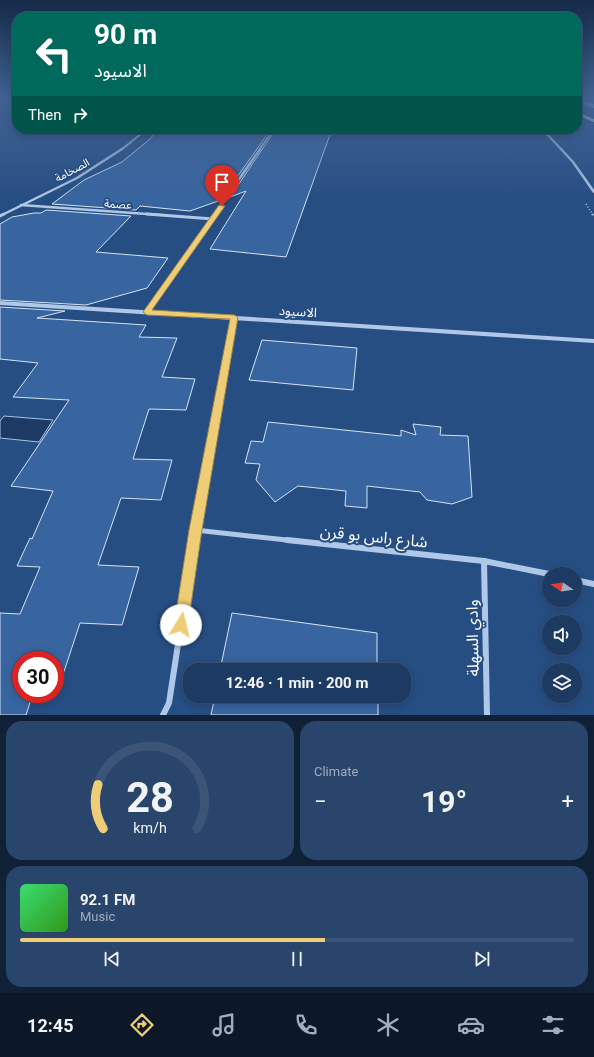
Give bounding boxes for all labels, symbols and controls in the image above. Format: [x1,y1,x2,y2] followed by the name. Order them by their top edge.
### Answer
[94,18,157,51] text: 90 m
[28,28,80,80] icon: left
[94,60,147,81] text: الاسيود
[69,104,91,126] icon: right
[28,106,61,124] text: Then
[53,156,92,185] street label: الصخامة
[205,165,239,206] pin
[211,171,233,193] icon: arrive
[104,197,133,212] street label: عصمة
[278,303,317,320] street label: الاسيود
[319,521,429,555] street label: شارع راس بو قرن
[542,567,582,607] north arrow
[542,567,582,703] map controls
[462,599,485,677] street label: وادي السهلة
[160,604,202,646] position arrow
[542,615,582,655] button: sound
[12,651,64,703] speed limit sign: 30
[542,663,582,703] button: layers
[226,674,368,692] text: 12:46 · 1 min · 200 m
[314,764,358,779] text: Climate
[126,772,174,821] text: 28
[421,784,467,819] text: 19°
[314,789,327,814] text: −
[562,789,574,814] text: +
[133,819,167,835] text: km/h
[80,891,135,909] text: 92.1 FM
[80,909,115,924] text: Music
[101,948,123,970] icon: previous
[286,948,308,970] icon: pause
[471,948,493,970] icon: next
[128,1011,156,1039] icon: directions
[210,1011,238,1039] icon: music
[292,1011,320,1039] icon: phone
[374,1011,402,1039] icon: climate
[457,1011,485,1039] icon: car
[539,1011,567,1039] icon: filters
[27,1015,74,1036] text: 12:45

